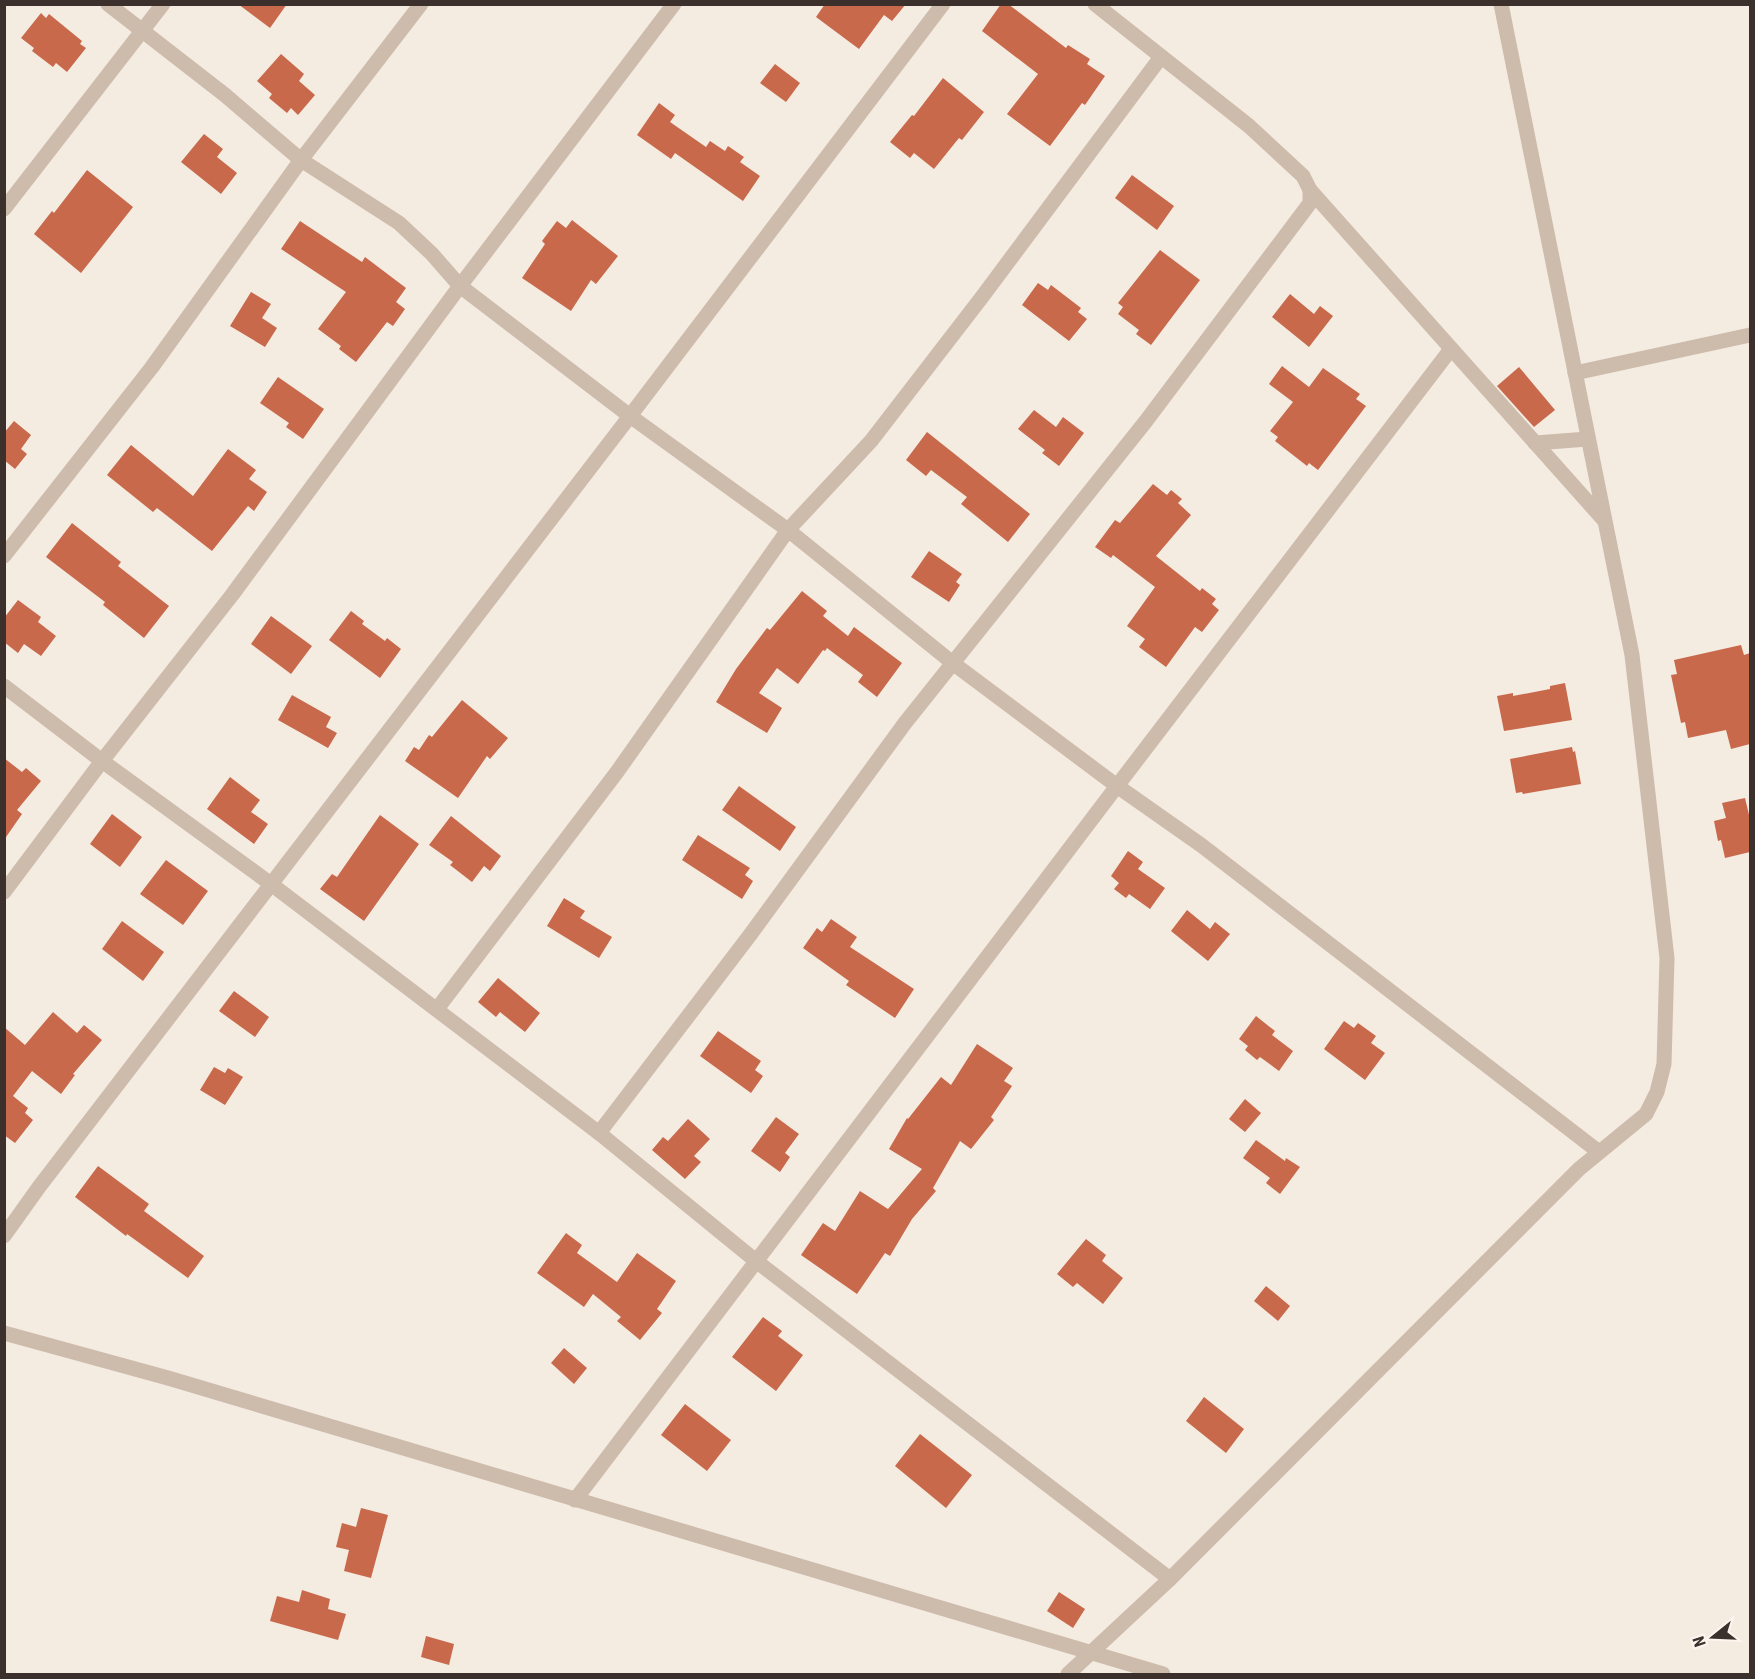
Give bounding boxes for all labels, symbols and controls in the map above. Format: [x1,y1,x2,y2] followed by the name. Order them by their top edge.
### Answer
[1683,1607,1743,1667] north arrow
[1689,1634,1710,1649] text: N

